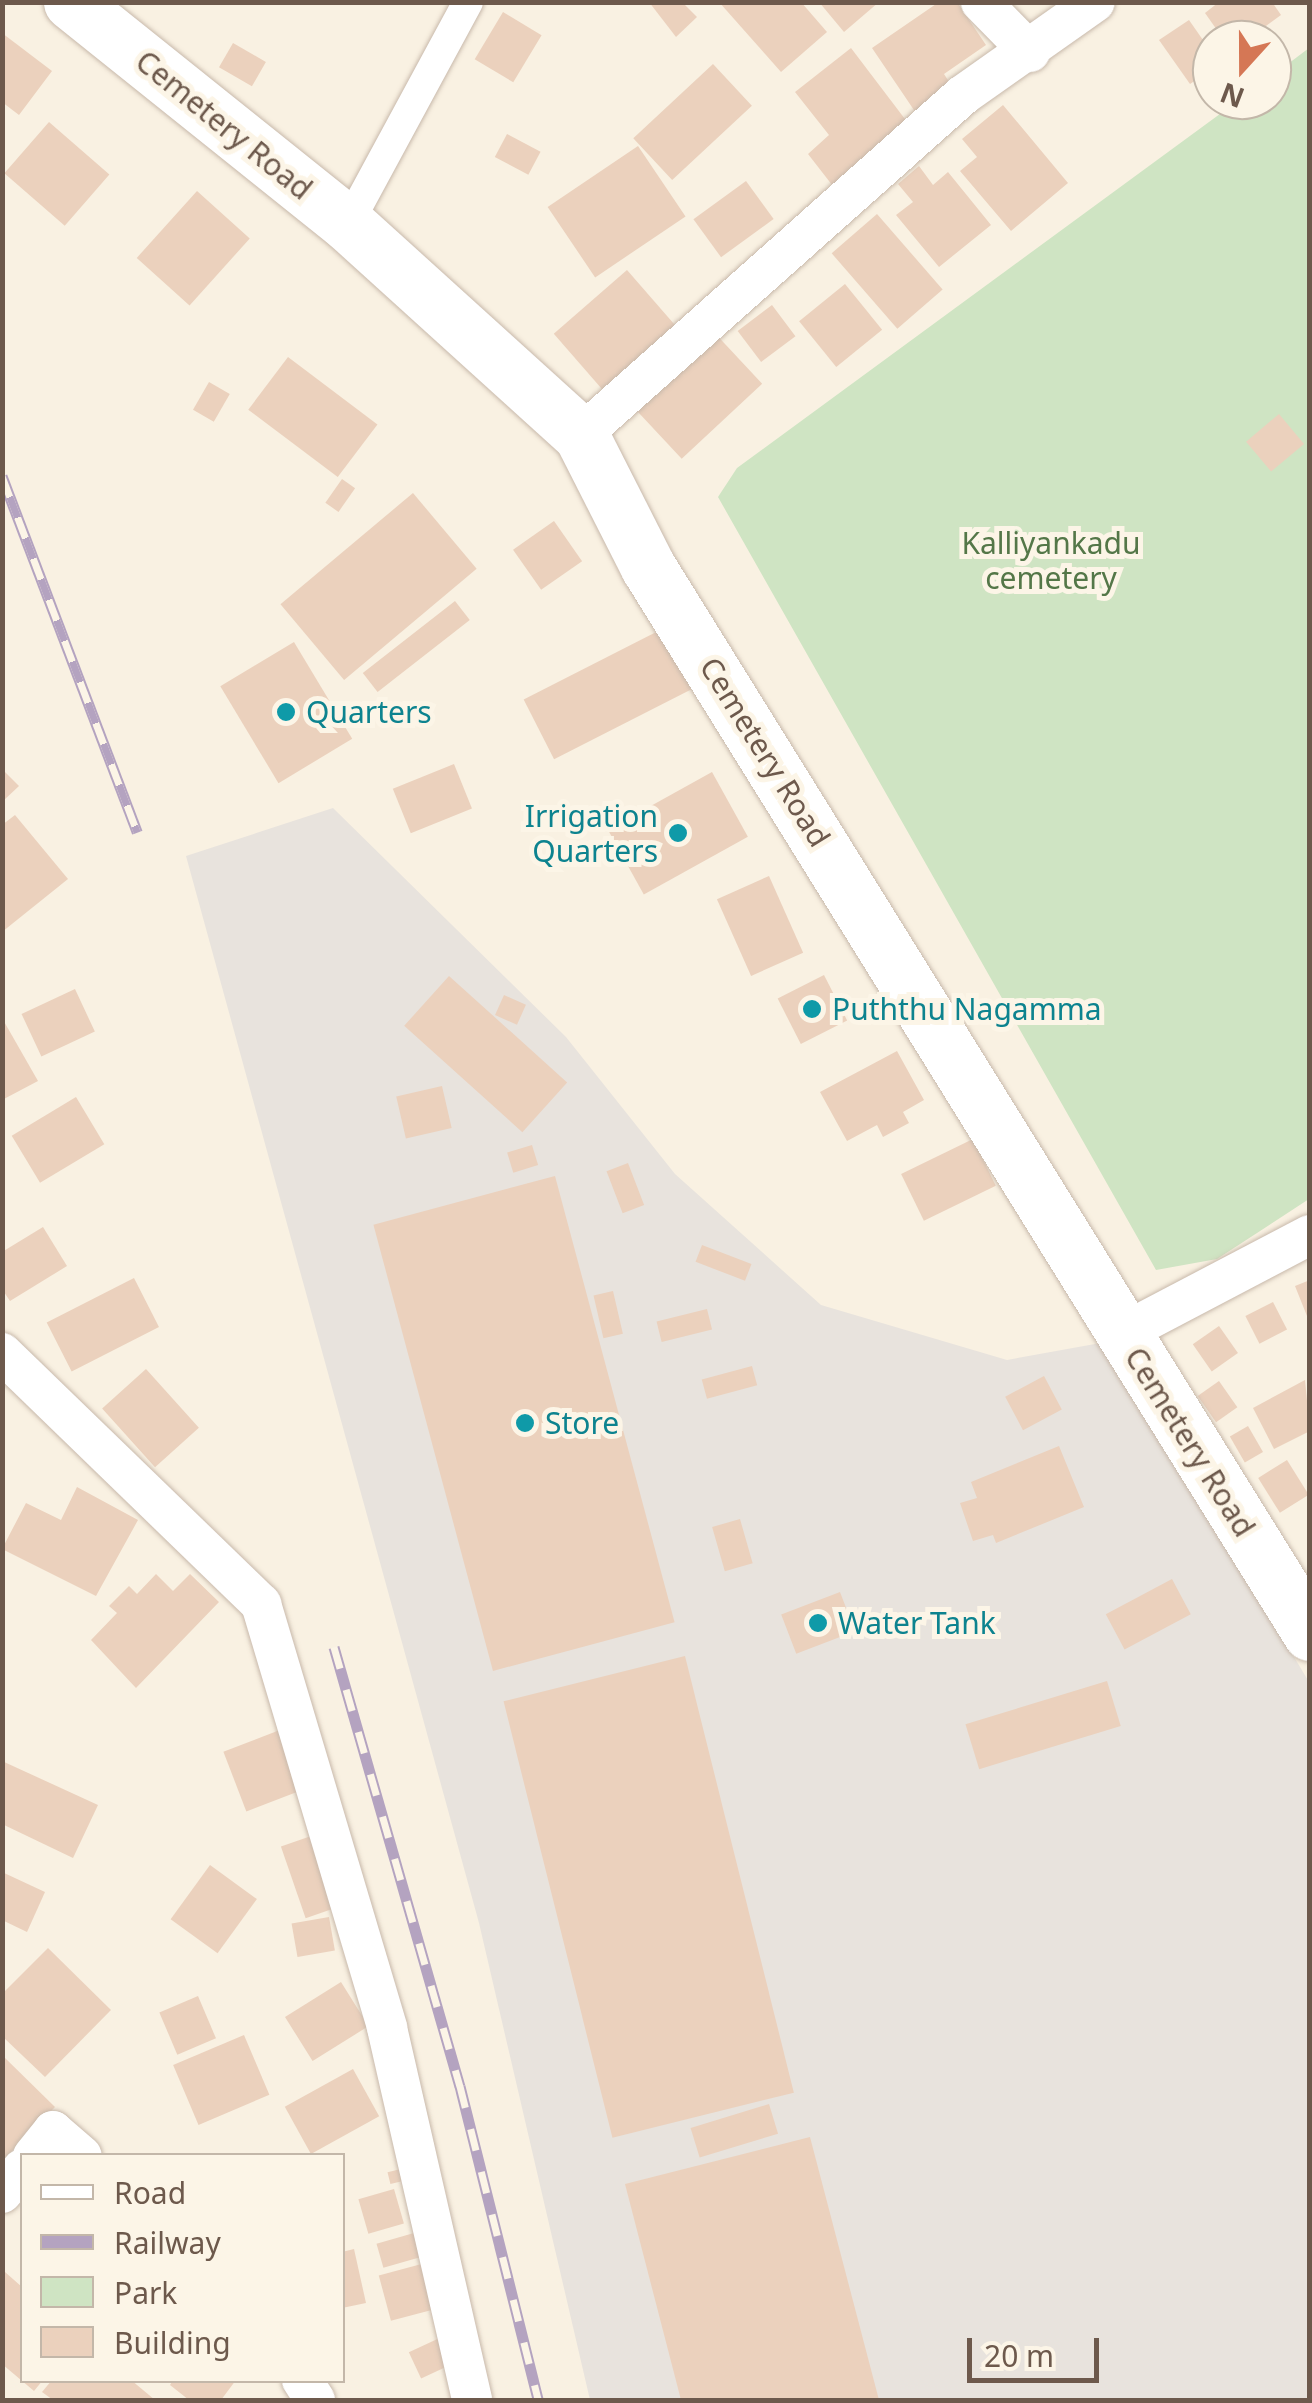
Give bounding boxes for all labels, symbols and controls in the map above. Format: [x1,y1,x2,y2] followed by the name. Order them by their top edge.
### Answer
[1192,20,1292,120] north arrow
[129,43,319,207] street label: Cemetery Road
[1215,74,1249,118] text: N
[961,525,1141,596] park label: Kalliyankadu cemetery
[692,651,838,853] street label: Cemetery Road
[306,694,432,730] place label: Quarters
[275,701,297,723] marker: Quarters
[525,798,658,868] place label: Irrigation Quarters
[667,822,689,844] marker: Irrigation Quarters
[832,991,1102,1027] place label: Puththu Nagamma
[801,998,823,1020] marker: Puththu Nagamma
[1117,1341,1263,1543] street label: Cemetery Road
[545,1405,619,1441] place label: Store
[514,1412,536,1434] marker: Store
[838,1605,996,1641] place label: Water Tank
[807,1612,829,1634] marker: Water Tank
[20,2153,345,2383] legend
[114,2172,186,2213] text: Road
[114,2222,221,2263] text: Railway
[114,2272,177,2313] text: Park
[972,2318,1104,2380] scale bar
[114,2322,231,2363] text: Building
[984,2335,1054,2376] text: 20 m

